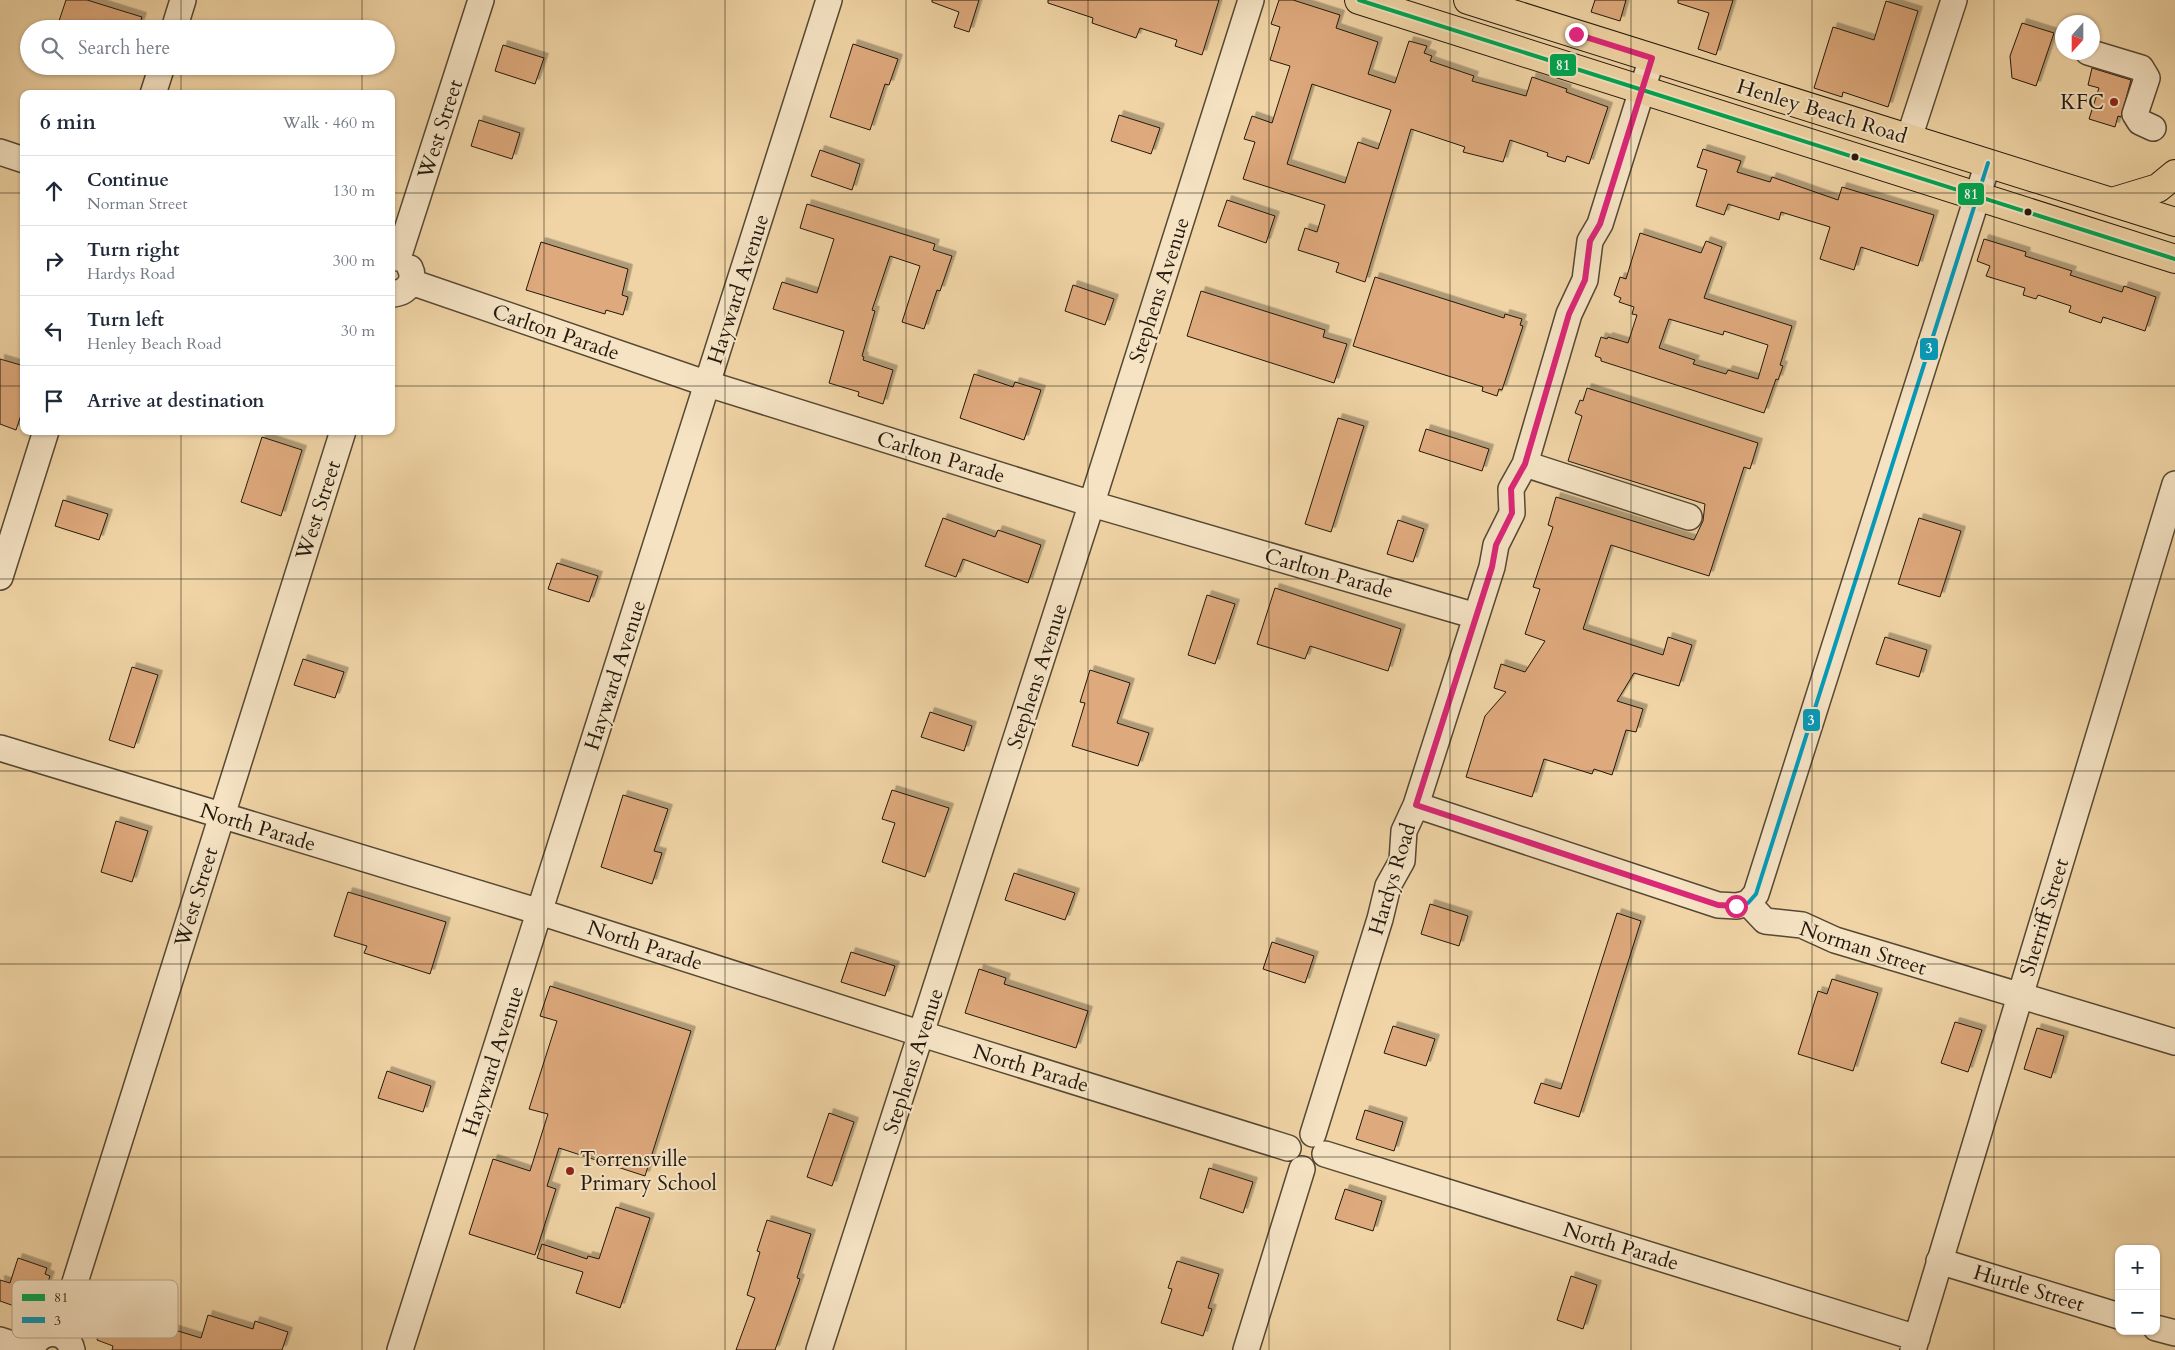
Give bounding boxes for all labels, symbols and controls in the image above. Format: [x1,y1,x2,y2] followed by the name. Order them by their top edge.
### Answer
[2055,15,2100,60] north arrow
[20,20,395,75] search box
[1565,23,1588,46] route end
[38,34,66,62] icon: search
[78,35,170,61] text: Search here
[1549,53,1577,77] line badge: 81
[1556,56,1570,75] text: 81
[1733,72,1910,151] street label: Henley Beach Road
[411,76,470,183] street label: West Street
[2060,88,2104,117] place label: KFC
[2108,96,2120,108] marker: KFC
[40,108,96,137] text: 6 min
[283,112,375,134] text: Walk · 460 m
[1850,152,1860,162] unlabelled marker
[87,167,169,193] text: Continue
[40,177,68,205] icon: ahead
[333,180,375,202] text: 130 m
[1957,182,1985,206] line badge: 81
[1964,185,1978,204] text: 81
[87,193,187,215] text: Norman Street
[2023,207,2033,217] unlabelled marker
[701,210,776,368] street label: Hayward Avenue
[1122,214,1197,367] street label: Stephens Avenue
[87,237,179,263] text: Turn right
[40,247,68,275] icon: right
[333,250,375,272] text: 300 m
[87,263,175,285] text: Hardys Road
[488,297,623,368] street label: Carlton Parade
[87,307,164,333] text: Turn left
[40,317,68,345] icon: left
[341,320,375,342] text: 30 m
[87,333,221,355] text: Henley Beach Road
[1919,337,1939,361] line badge: 3
[1925,339,1933,358] text: 3
[40,387,68,415] icon: arrive
[87,388,264,414] text: Arrive at destination
[873,424,1009,491] street label: Carlton Parade
[289,457,348,564] street label: West Street
[1261,541,1397,606] street label: Carlton Parade
[578,596,653,754] street label: Hayward Avenue
[1000,600,1075,753] street label: Stephens Avenue
[1802,708,1821,732] line badge: 3
[1807,711,1815,730] text: 3
[196,796,319,859] street label: North Parade
[1362,820,1423,939] street label: Hardys Road
[167,844,225,951] street label: West Street
[2013,854,2076,980] street label: Sherriff Street
[1725,895,1748,918] route start
[583,913,706,978] street label: North Parade
[1796,914,1930,983] street label: Norman Street
[456,982,531,1140] street label: Hayward Avenue
[876,985,951,1138] street label: Stephens Avenue
[969,1037,1092,1100] street label: North Parade
[580,1145,717,1198] place label: Torrensville Primary School
[564,1165,576,1177] marker: Torrensville Primary School
[1559,1215,1682,1278] street label: North Parade
[2115,1245,2160,1335] map controls
[2115,1245,2160,1290] button: +
[1970,1258,2088,1319] street label: Hurtle Street
[12,1280,178,1338] legend
[54,1288,68,1307] text: 81
[2115,1290,2160,1335] button: −
[54,1311,61,1330] text: 3

